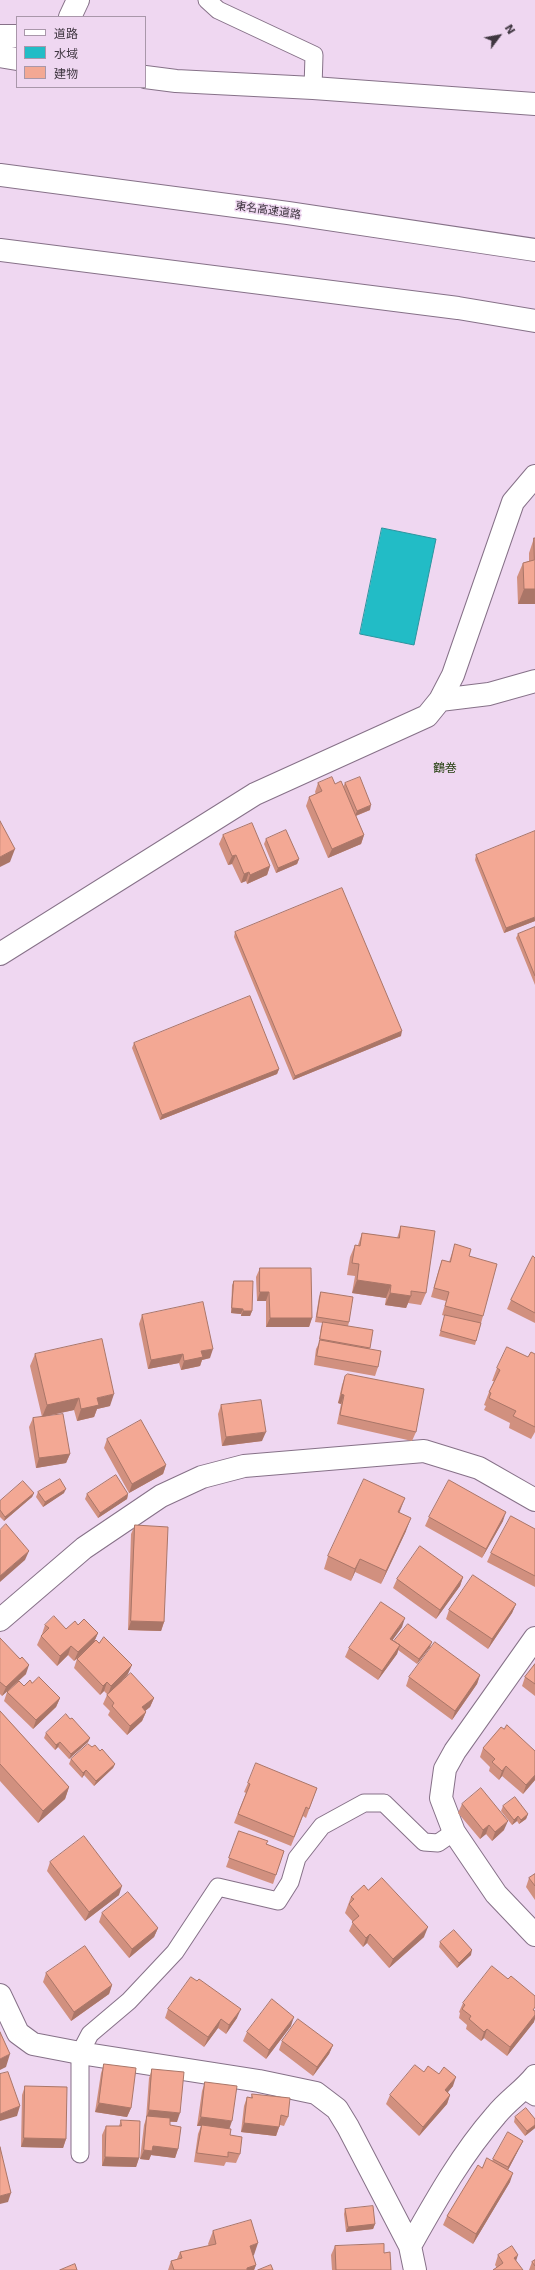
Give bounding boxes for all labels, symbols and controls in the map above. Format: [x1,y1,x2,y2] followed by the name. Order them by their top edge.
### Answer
[16,16,146,88] legend
[479,16,519,56] north arrow
[502,22,518,37] text: N
[54,27,78,41] text: 道路
[54,47,78,61] text: 水域
[54,67,78,81] text: 建物
[234,200,302,222] street label: 東名高速道路
[433,762,457,776] district label: 鶴巻

